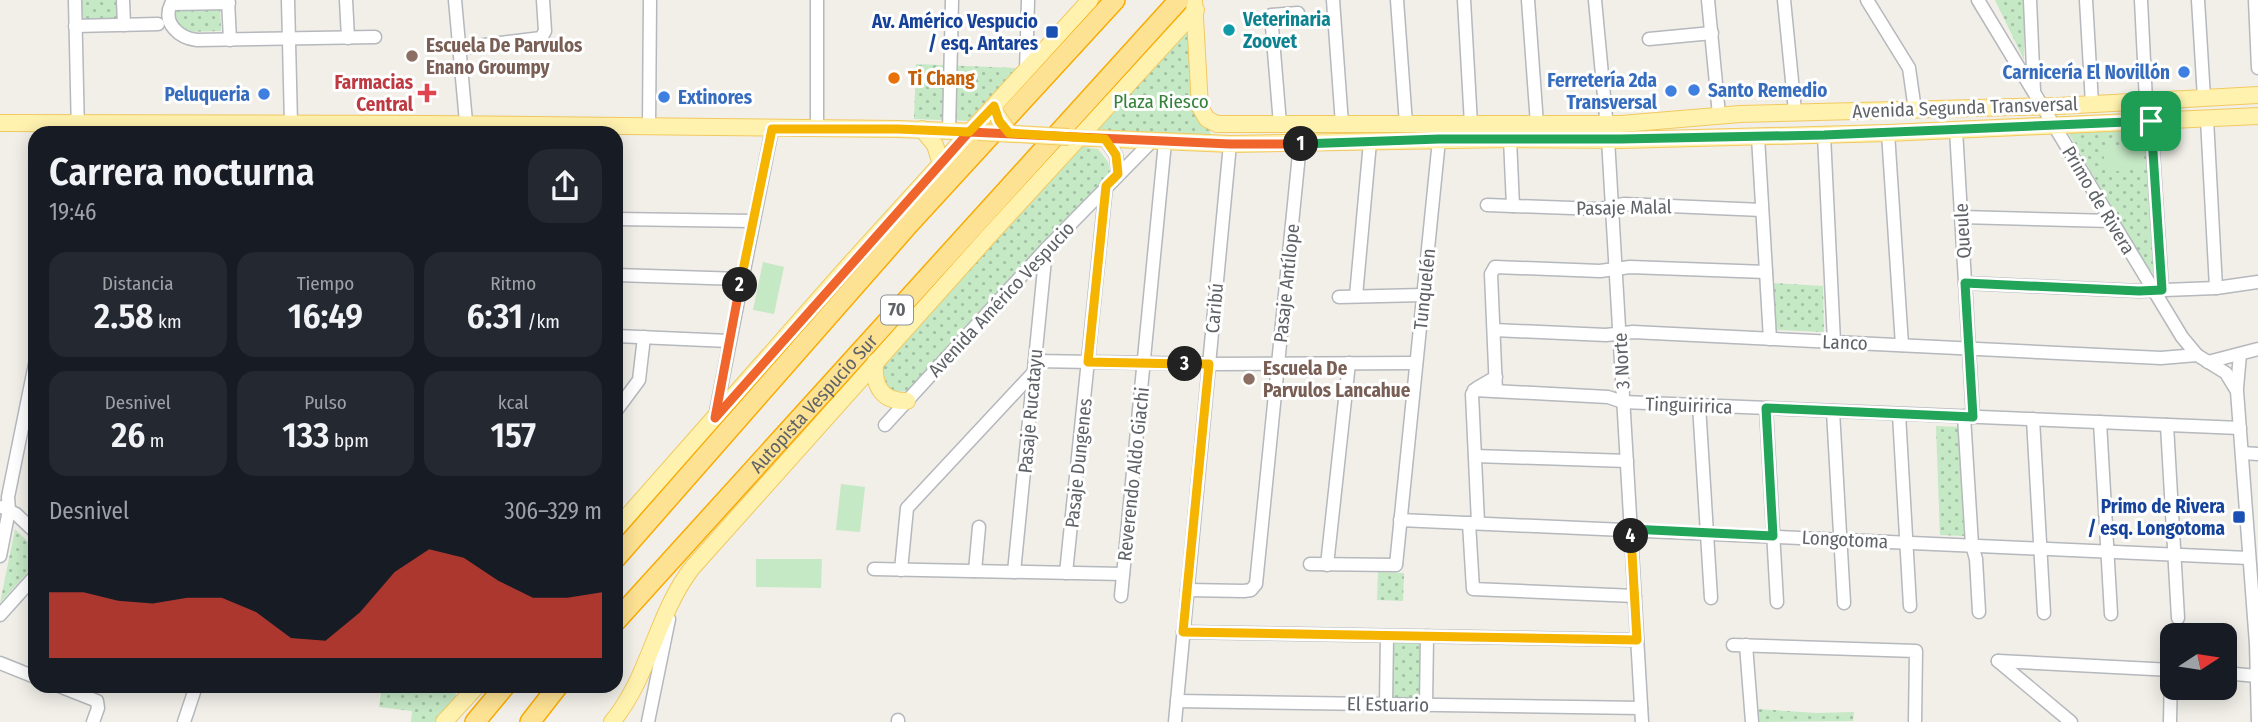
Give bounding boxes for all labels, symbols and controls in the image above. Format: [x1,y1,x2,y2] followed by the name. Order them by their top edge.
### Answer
[1242,8,1331,53] place label: Veterinaria Zoovet
[871,10,1039,55] place label: Av. Américo Vespucio / esq. Antares
[1221,22,1237,38] marker: Veterinaria Zoovet
[1044,24,1060,40] marker: Av. Américo Vespucio / esq. Antares
[426,34,583,79] place label: Escuela De Parvulos Enano Groumpy
[404,48,420,64] marker: Escuela De Parvulos Enano Groumpy
[2003,61,2170,84] place label: Carnicería El Novillón
[2176,64,2192,80] marker: Carnicería El Novillón
[908,67,975,90] place label: Ti Chang
[1547,69,1658,114] place label: Ferretería 2da Transversal
[886,70,902,86] marker: Ti Chang
[335,71,414,116] place label: Farmacias Central
[1708,79,1827,102] place label: Santo Remedio
[1686,82,1702,98] marker: Santo Remedio
[164,83,250,106] place label: Peluqueria
[1663,83,1679,99] marker: Ferretería 2da Transversal
[419,85,435,101] marker: Farmacias Central
[256,86,272,102] marker: Peluqueria
[678,86,753,109] place label: Extinores
[656,89,672,105] marker: Extinores
[1113,90,1209,113] park label: Plaza Riesco
[2121,91,2181,151] pin
[1852,92,2078,123] street label: Avenida Segunda Transversal
[2132,102,2170,140] icon: arrive
[1284,127,1318,162] pin: 1
[1296,132,1305,155] text: 1
[2057,142,2140,259] street label: Primo de Rivera
[49,149,315,195] text: Carrera nocturna
[528,149,602,223] button: share
[1576,195,1672,220] street label: Pasaje Malal
[49,198,96,226] text: 19:46
[1950,203,1975,259] street label: Queule
[923,217,1079,382] street label: Avenida Américo Vespucio
[1269,222,1304,344] street label: Pasaje Antílope
[1409,247,1440,331] street label: Tunquelén
[722,268,758,302] pin: 2
[102,272,174,295] text: Distancia
[297,272,354,295] text: Tiempo
[490,272,536,295] text: Ritmo
[735,273,744,296] text: 2
[1201,282,1228,334] street label: Caribú
[94,295,154,337] text: 2.58
[288,295,363,337] text: 16:49
[466,295,523,337] text: 6:31
[881,296,913,324] road number: 70
[154,310,182,333] text: km
[523,310,560,333] text: /km
[745,329,883,478] street label: Autopista Vespucio Sur
[1822,330,1868,355] street label: Lanco
[1609,332,1634,390] street label: 3 Norte
[1168,346,1202,382] pin: 3
[1014,348,1047,474] street label: Pasaje Rucatayu
[1180,352,1189,375] text: 3
[1263,357,1411,402] place label: Escuela De Parvulos Lancahue
[1241,371,1257,387] marker: Escuela De Parvulos Lancahue
[1113,386,1154,562] street label: Reverendo Aldo Giachi
[105,391,171,414] text: Desnivel
[304,391,347,414] text: Pulso
[498,391,529,414] text: kcal
[1645,392,1733,419] street label: Tinguiririca
[1060,397,1097,529] street label: Pasaje Dungenes
[111,414,145,456] text: 26
[282,414,330,456] text: 133
[490,414,536,456] text: 157
[145,429,164,452] text: m
[330,429,369,452] text: bpm
[2087,495,2225,540] place label: Primo de Rivera / esq. Longotoma
[49,497,129,525] text: Desnivel
[504,497,602,525] text: 306–329 m
[2231,509,2247,525] marker: Primo de Rivera / esq. Longotoma
[1614,518,1648,554] pin: 4
[1626,524,1635,547] text: 4
[1801,526,1889,553] street label: Longotoma
[2160,623,2236,700] north arrow
[2160,623,2237,700] map controls
[1347,692,1429,717] street label: El Estuario

